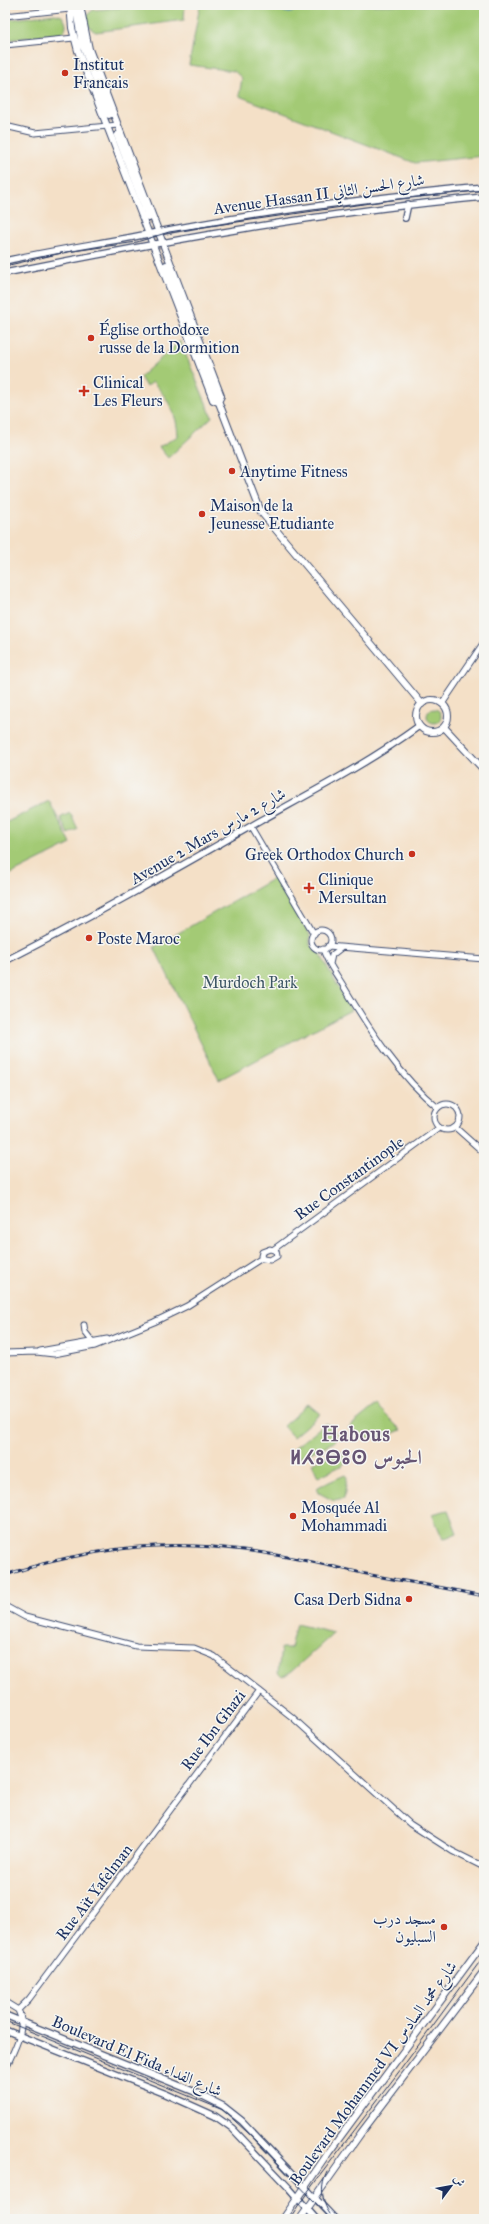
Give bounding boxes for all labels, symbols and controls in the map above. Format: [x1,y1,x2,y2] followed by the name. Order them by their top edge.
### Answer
[73,55,128,92] place label: Institut Francais
[60,68,70,78] marker: Institut Francais
[211,170,426,222] street label: Avenue Hassan II شارع الحسن الثاني
[99,318,240,357] place label: Église orthodoxe russe de la Dormition
[86,333,96,343] marker: Église orthodoxe russe de la Dormition
[93,373,163,410] place label: Clinical Les Fleurs
[78,385,90,397] marker: Clinical Les Fleurs
[239,462,348,481] place label: Anytime Fitness
[227,466,237,476] marker: Anytime Fitness
[208,496,335,534] place label: Maison de la Jeunesse Etudiante
[197,509,207,519] marker: Maison de la Jeunesse Etudiante
[126,784,291,892] street label: Avenue 2 Mars شارع 2 مارس
[245,845,404,864] place label: Greek Orthodox Church
[407,849,417,859] marker: Greek Orthodox Church
[318,870,387,907] place label: Clinique Mersultan
[303,882,315,894] marker: Clinique Mersultan
[97,929,180,948] place label: Poste Maroc
[84,933,94,943] marker: Poste Maroc
[202,973,298,992] park label: Murdoch Park
[291,1132,407,1224] street label: Rue Constantinople
[290,1422,422,1470] district label: Habous ⵍⵃⵓⴱⵓⵙ الحبوس
[301,1498,388,1535] place label: Mosquée Al Mohammadi
[288,1511,298,1521] marker: Mosquée Al Mohammadi
[294,1590,401,1609] place label: Casa Derb Sidna
[404,1594,414,1604] marker: Casa Derb Sidna
[177,1686,250,1774] street label: Rue Ibn Ghazi
[52,1840,136,1944] street label: Rue Aït Yafelman
[373,1909,436,1947] place label: مسجد درب السبليون
[439,1922,449,1932] marker: مسجد درب السبليون
[285,1957,461,2189] street label: Boulevard Mohammed VI شارع محمد السادس
[48,2012,225,2104] street label: Boulevard El Fida شارع الفداء
[431,2166,471,2206] north arrow

